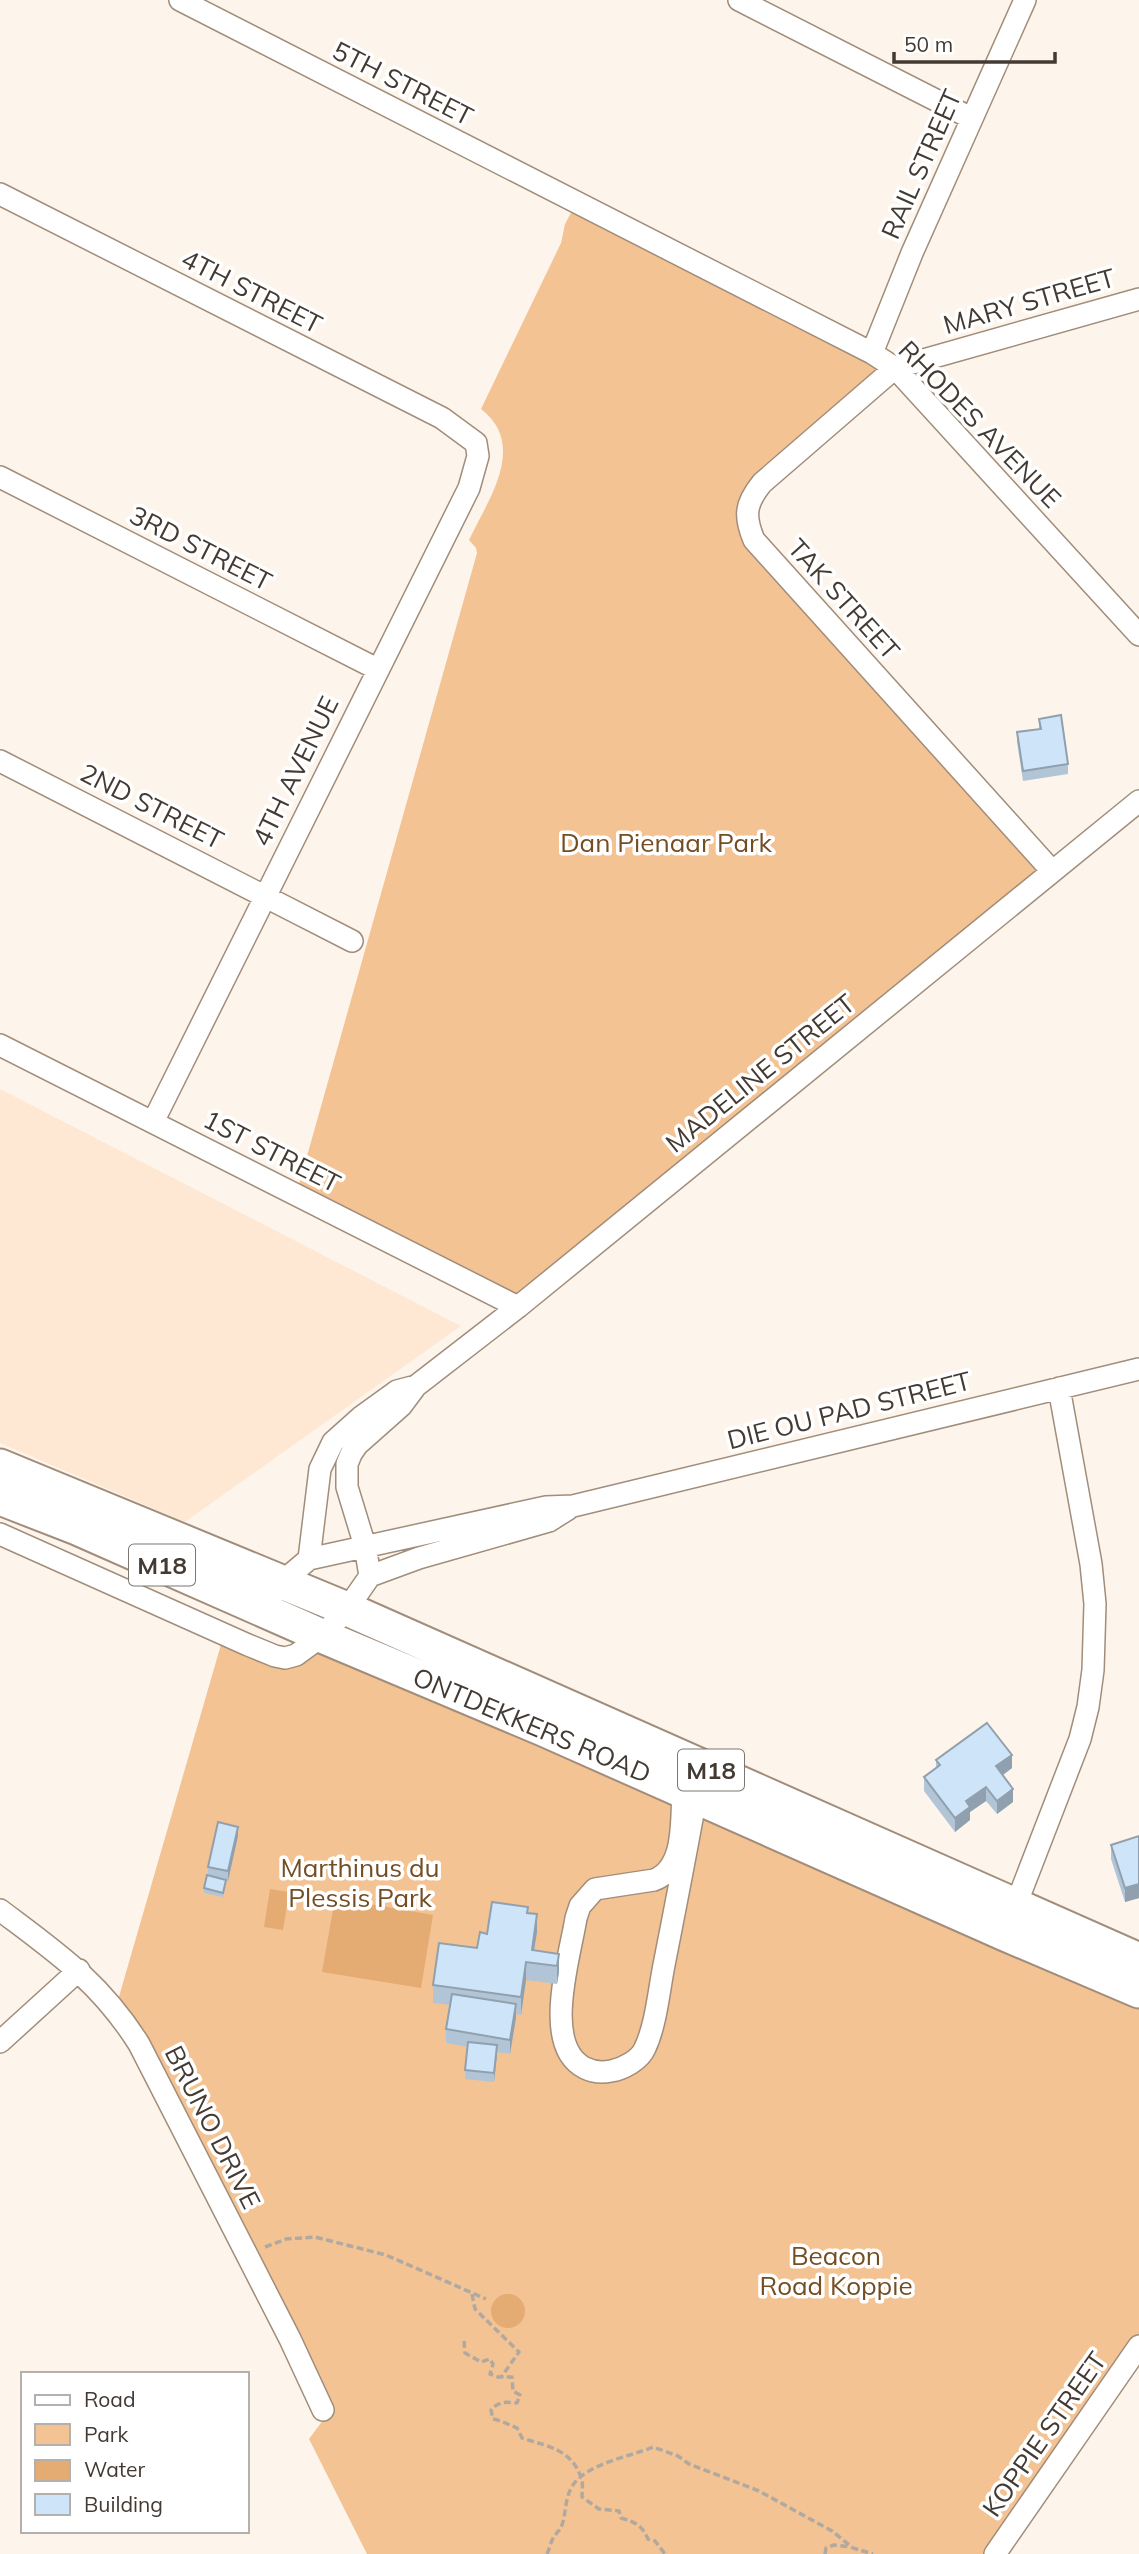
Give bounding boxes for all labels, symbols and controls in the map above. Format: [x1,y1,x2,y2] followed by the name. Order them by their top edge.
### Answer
[894,21,1055,65] scale bar
[904,31,953,57] text: 50 m
[327,33,479,133] street label: 5TH STREET
[873,84,969,244] street label: RAIL STREET
[176,241,328,341] street label: 4TH STREET
[939,261,1119,341] street label: MARY STREET
[892,333,1068,515] street label: RHODES AVENUE
[124,498,278,598] street label: 3RD STREET
[781,532,907,667] street label: TAK STREET
[244,691,346,851] street label: 4TH AVENUE
[75,756,230,856] street label: 2ND STREET
[560,826,772,859] park label: Dan Pienaar Park
[659,986,862,1159] street label: MADELINE STREET
[198,1102,346,1200] street label: 1ST STREET
[724,1364,975,1456] street label: DIE OU PAD STREET
[129,1545,195,1586] road number: M18
[408,1660,656,1790] street label: ONTDEKKERS ROAD
[678,1750,744,1790] road number: M18
[280,1851,440,1914] park label: Marthinus du Plessis Park
[158,2040,268,2214] street label: BRUNO DRIVE
[759,2239,913,2302] park label: Beacon Road Koppie
[975,2345,1113,2523] street label: KOPPIE STREET
[21,2372,248,2533] legend
[84,2386,135,2412] text: Road
[84,2421,128,2447] text: Park
[84,2456,145,2482] text: Water
[84,2491,163,2517] text: Building

